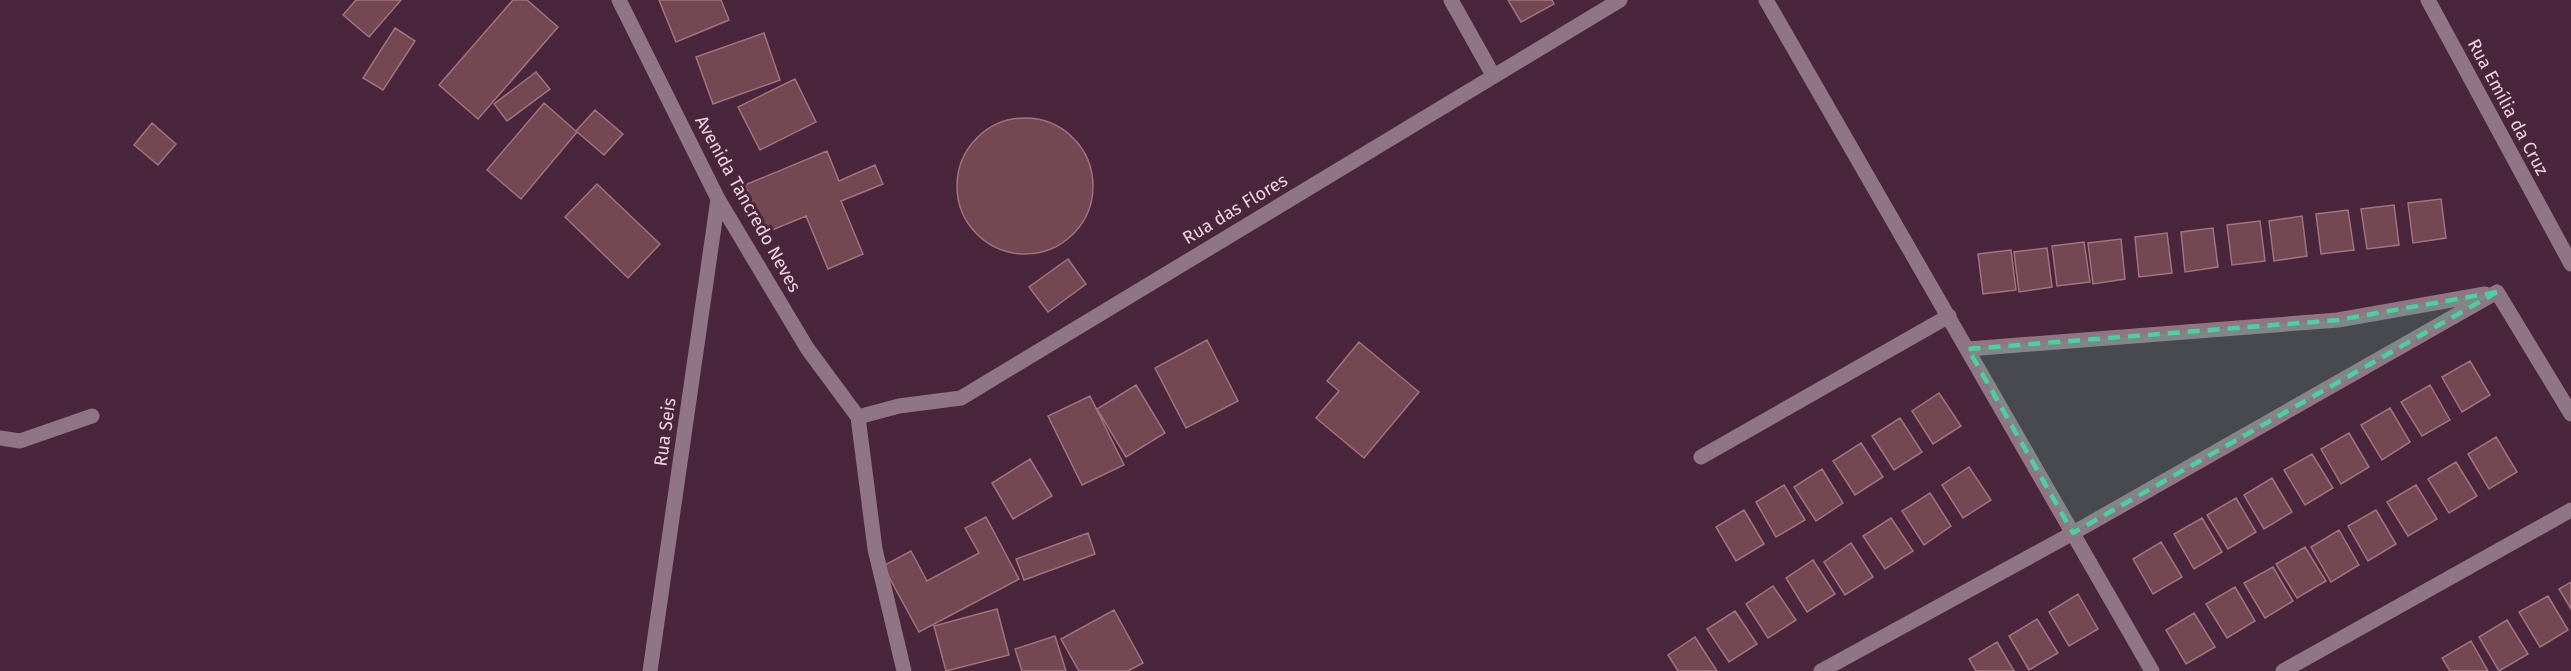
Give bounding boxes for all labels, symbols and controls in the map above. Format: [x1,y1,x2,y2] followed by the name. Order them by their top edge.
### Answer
[2463,35,2553,179] street label: Rua Emília da Cruz
[690,112,806,296] street label: Avenida Tancredo Neves
[1179,169,1291,249] street label: Rua das Flores
[649,396,681,468] street label: Rua Seis

